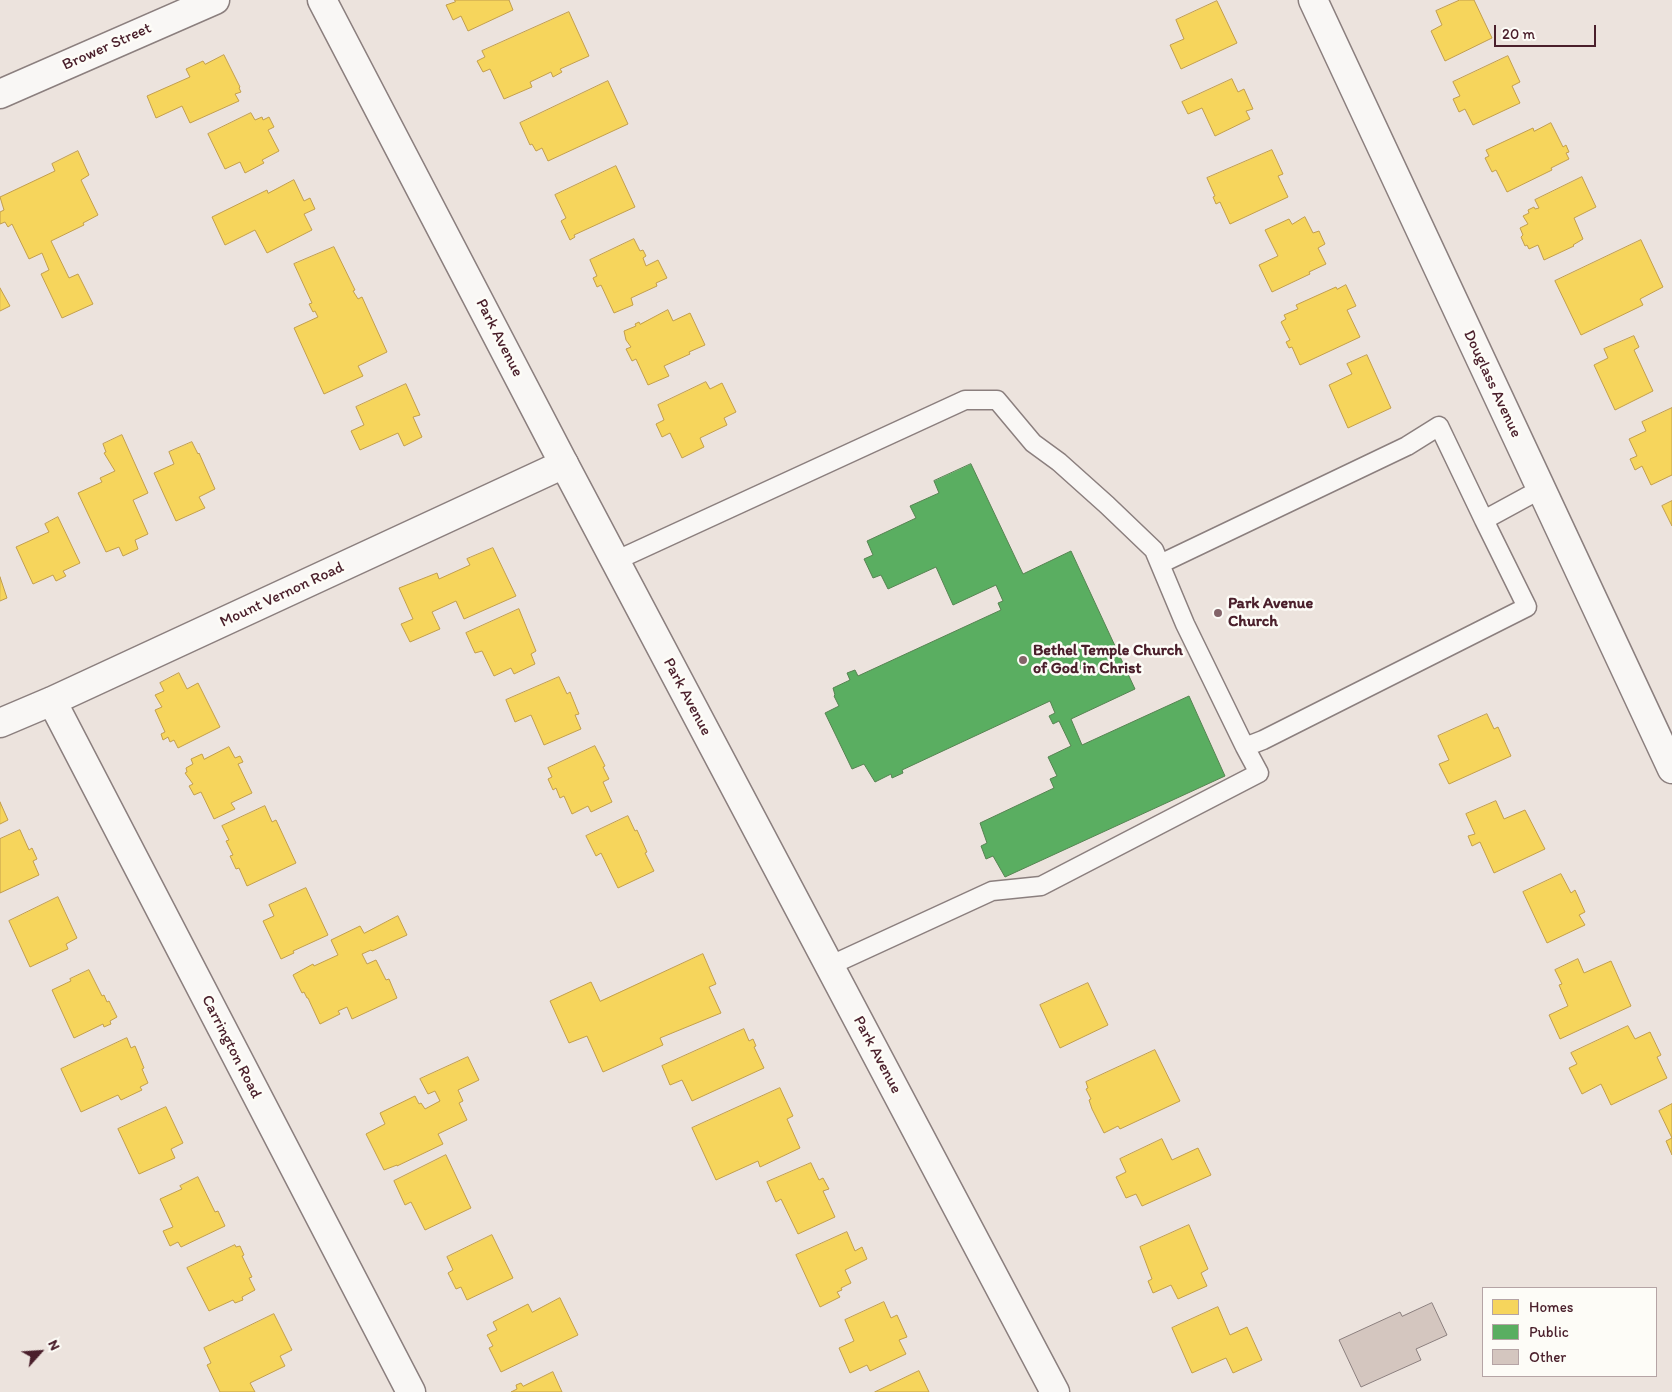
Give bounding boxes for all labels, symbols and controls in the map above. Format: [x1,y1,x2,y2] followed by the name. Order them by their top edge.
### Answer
[1497,15,1600,47] scale bar
[59,19,155,75] street label: Brower Street
[1502,25,1535,43] text: 20 m
[471,296,527,380] street label: Park Avenue
[1459,327,1525,441] street label: Douglass Avenue
[217,558,347,632] street label: Mount Vernon Road
[1228,594,1313,632] place label: Park Avenue Church
[1212,607,1224,619] marker: Park Avenue Church
[1033,641,1183,679] place label: Bethel Temple Church of God in Christ
[1017,654,1029,666] marker: Bethel Temple Church of God in Christ
[659,655,715,739] street label: Park Avenue
[197,992,265,1102] street label: Carrington Road
[849,1013,905,1097] street label: Park Avenue
[1482,1287,1657,1377] legend
[1529,1298,1573,1316] text: Homes
[1529,1323,1569,1341] text: Public
[15,1327,65,1377] north arrow
[44,1337,64,1353] text: N
[1529,1348,1566,1366] text: Other

